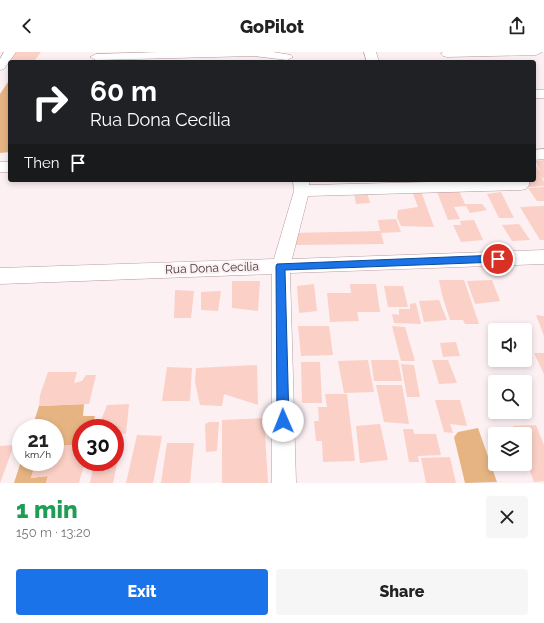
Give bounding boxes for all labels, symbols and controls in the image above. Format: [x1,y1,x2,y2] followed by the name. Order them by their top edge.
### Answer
[16,15,38,37] icon: back
[506,15,528,37] icon: share
[240,16,304,37] text: GoPilot
[90,75,157,108] text: 60 m
[24,76,76,128] icon: right
[90,109,231,130] text: Rua Dona Cecília
[67,152,89,174] icon: arrive
[24,154,59,172] text: Then
[481,242,515,276] pin
[487,248,509,270] icon: arrive
[165,259,259,277] street label: Rua Dona Cecília
[488,323,532,471] map controls
[488,323,532,367] button: sound
[488,375,532,419] button: search
[262,400,304,442] position arrow
[72,419,124,471] speed limit sign: 30
[488,427,532,471] button: layers
[27,428,49,452] text: 21
[25,449,51,460] text: km/h
[16,495,78,524] text: 1 min
[486,496,528,538] button: close
[16,525,91,540] text: 150 m · 13:20
[16,569,268,615] button: Exit
[276,569,528,615] button: Share

